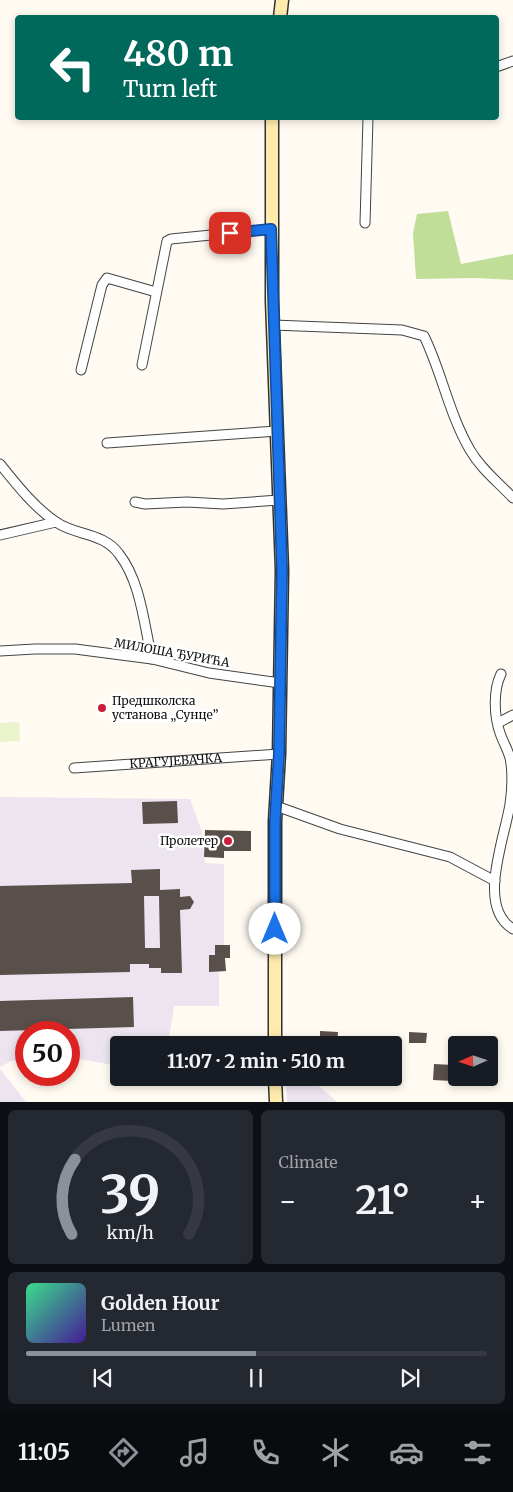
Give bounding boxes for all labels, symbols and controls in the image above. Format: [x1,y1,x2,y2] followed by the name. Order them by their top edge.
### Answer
[123,32,233,76] text: 480 m
[40,35,105,100] icon: left
[123,75,217,103] text: Turn left
[209,212,251,254] pin
[216,219,244,247] icon: arrive
[113,635,231,670] street label: МИЛОША ЂУРИЋА
[112,693,219,723] place label: Предшколска установа „Сунце”
[96,702,108,714] marker: Предшколска установа „Сунце”
[129,750,223,771] street label: КРАГУЈЕВАЧКА
[160,833,218,848] place label: Пролетер
[222,835,234,847] marker: Пролетер
[248,902,300,954] position arrow
[15,1021,80,1086] speed limit sign: 50
[448,1036,498,1086] north arrow
[448,1036,498,1086] map controls
[167,1049,345,1073] text: 11:07 · 2 min · 510 m
[279,1152,338,1172] text: Climate
[100,1162,160,1227] text: 39
[355,1177,410,1224] text: 21°
[279,1183,297,1219] text: −
[468,1183,487,1219] text: +
[107,1221,154,1244] text: km/h
[101,1291,220,1315] text: Golden Hour
[101,1315,155,1335] text: Lumen
[89,1364,117,1392] icon: previous
[242,1364,270,1392] icon: pause
[396,1364,424,1392] icon: next
[106,1435,141,1470] icon: directions
[177,1435,212,1470] icon: music
[248,1435,283,1470] icon: phone
[318,1435,353,1470] icon: climate
[389,1435,424,1470] icon: car
[460,1435,495,1470] icon: filters
[18,1438,70,1466] text: 11:05

